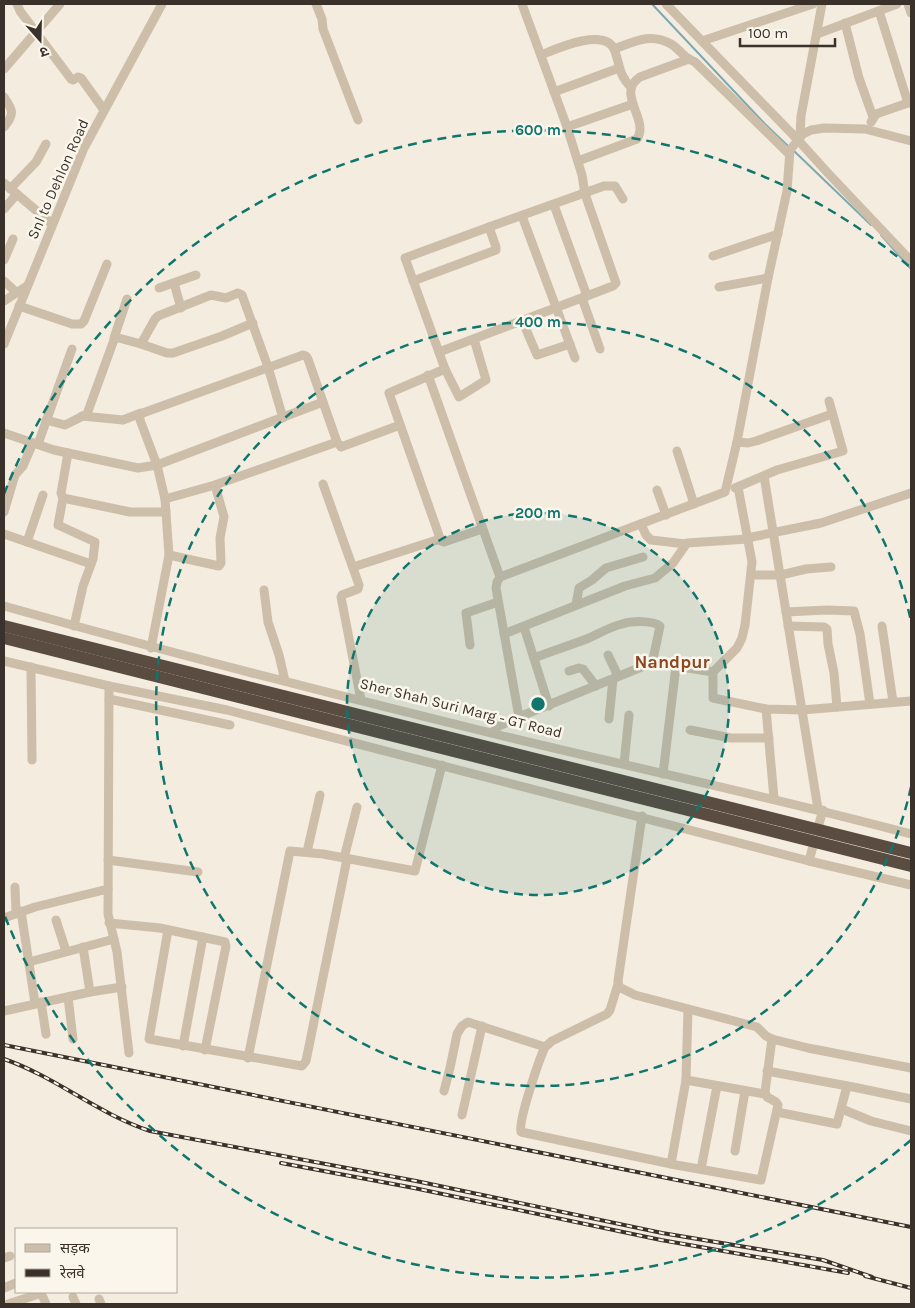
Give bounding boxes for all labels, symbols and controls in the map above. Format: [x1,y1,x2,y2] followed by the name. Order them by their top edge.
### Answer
[15,15,65,65] north arrow
[740,15,835,47] scale bar
[748,24,788,42] text: 100 m
[37,42,51,61] text: उ
[23,116,93,242] street label: Snl to Dehlon Road
[515,121,561,139] text: 600 m
[515,313,561,331] text: 400 m
[515,504,561,522] text: 200 m
[634,651,710,673] district label: Nandpur
[358,674,564,742] street label: Sher Shah Suri Marg - GT Road
[529,695,547,713] centre of rings
[15,1228,178,1293] legend
[60,1239,90,1257] text: सड़क
[59,1264,85,1282] text: रेलवे

